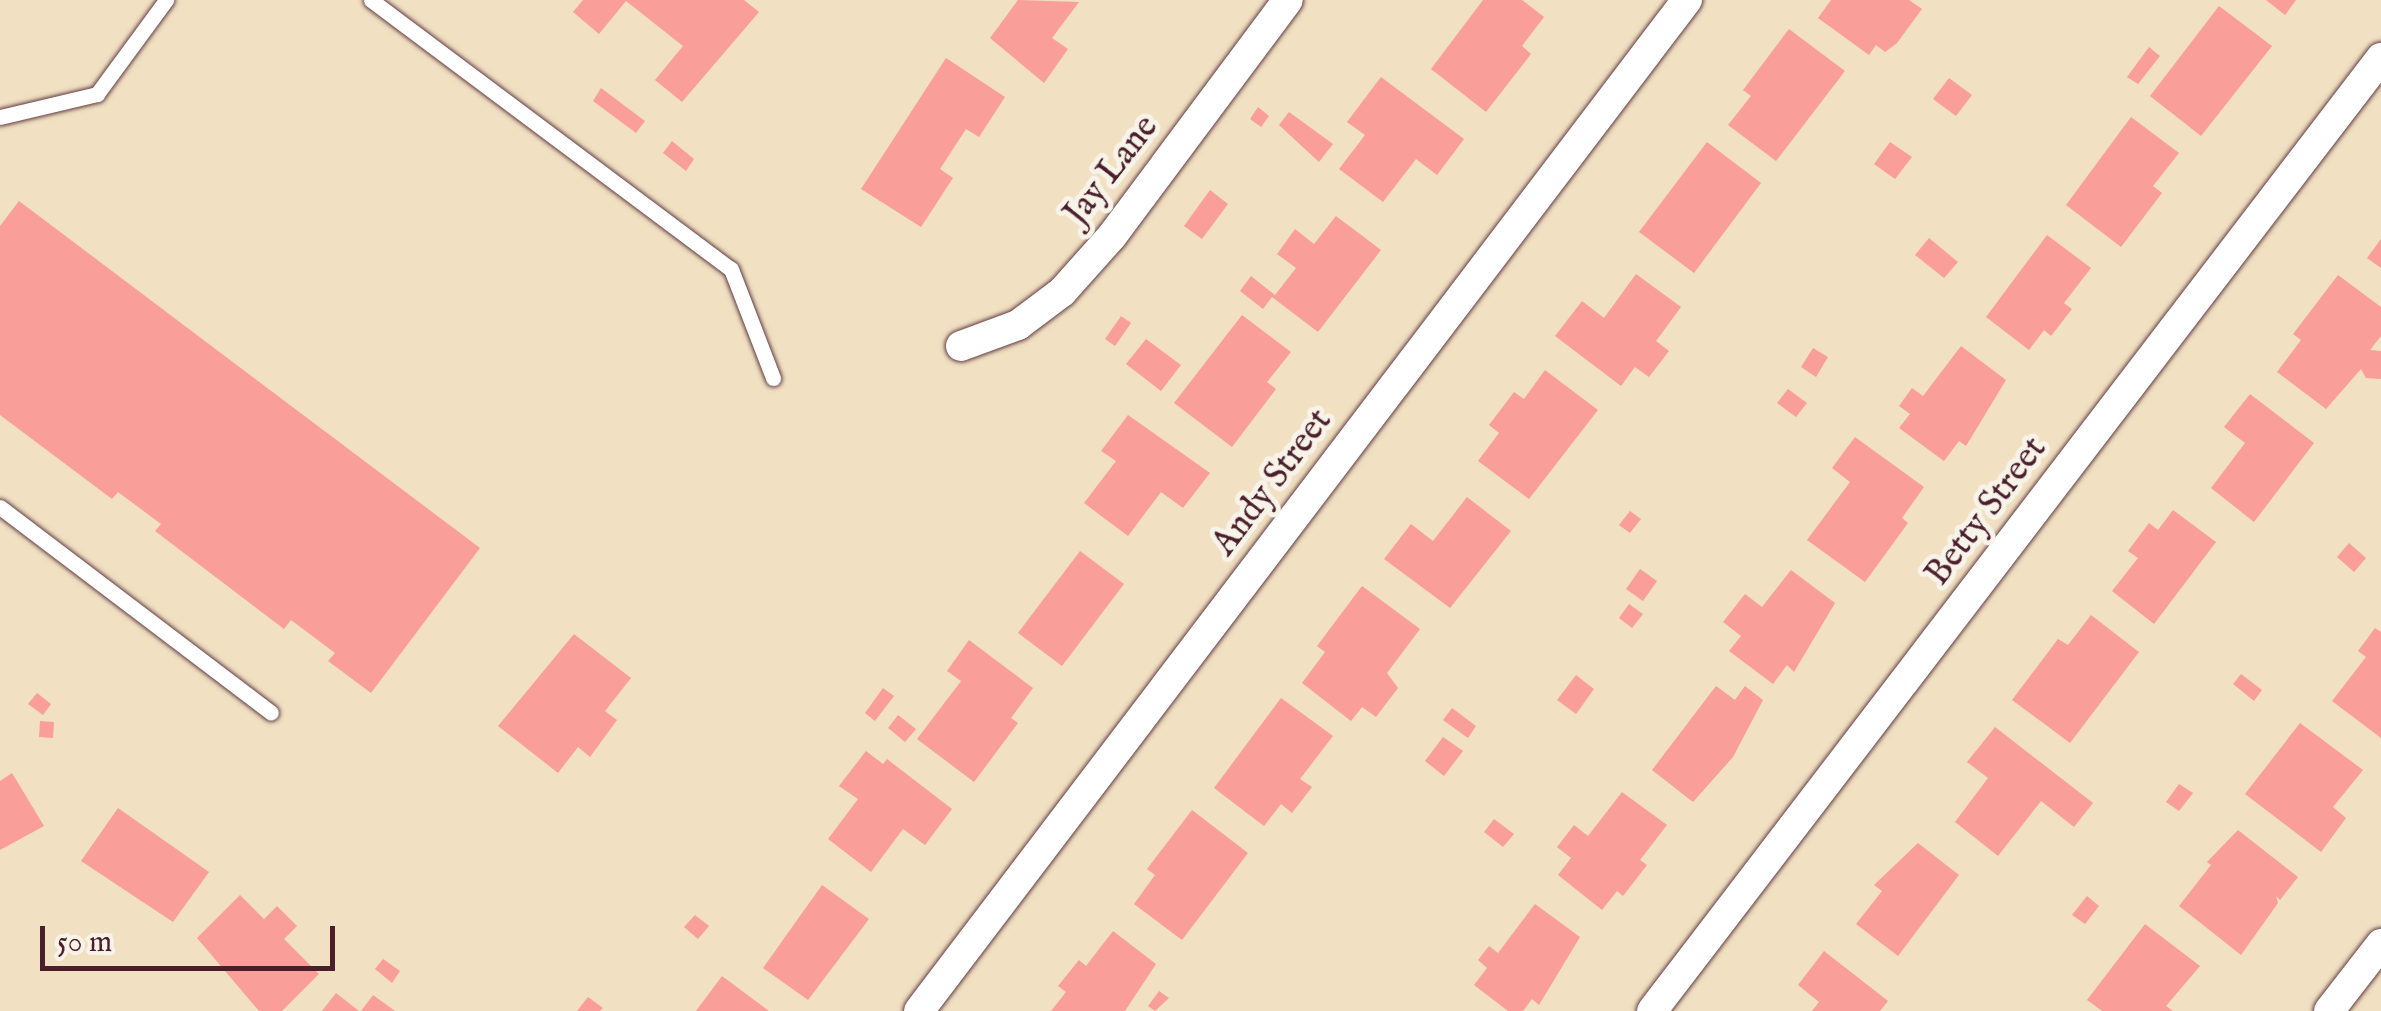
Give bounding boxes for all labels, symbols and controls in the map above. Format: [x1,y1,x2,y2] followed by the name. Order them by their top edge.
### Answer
[1056,108,1168,234] street label: Jay Lane
[1204,401,1342,565] street label: Andy Street
[1918,429,2056,595] street label: Betty Street
[45,906,340,968] scale bar
[57,924,112,962] text: 50 m

